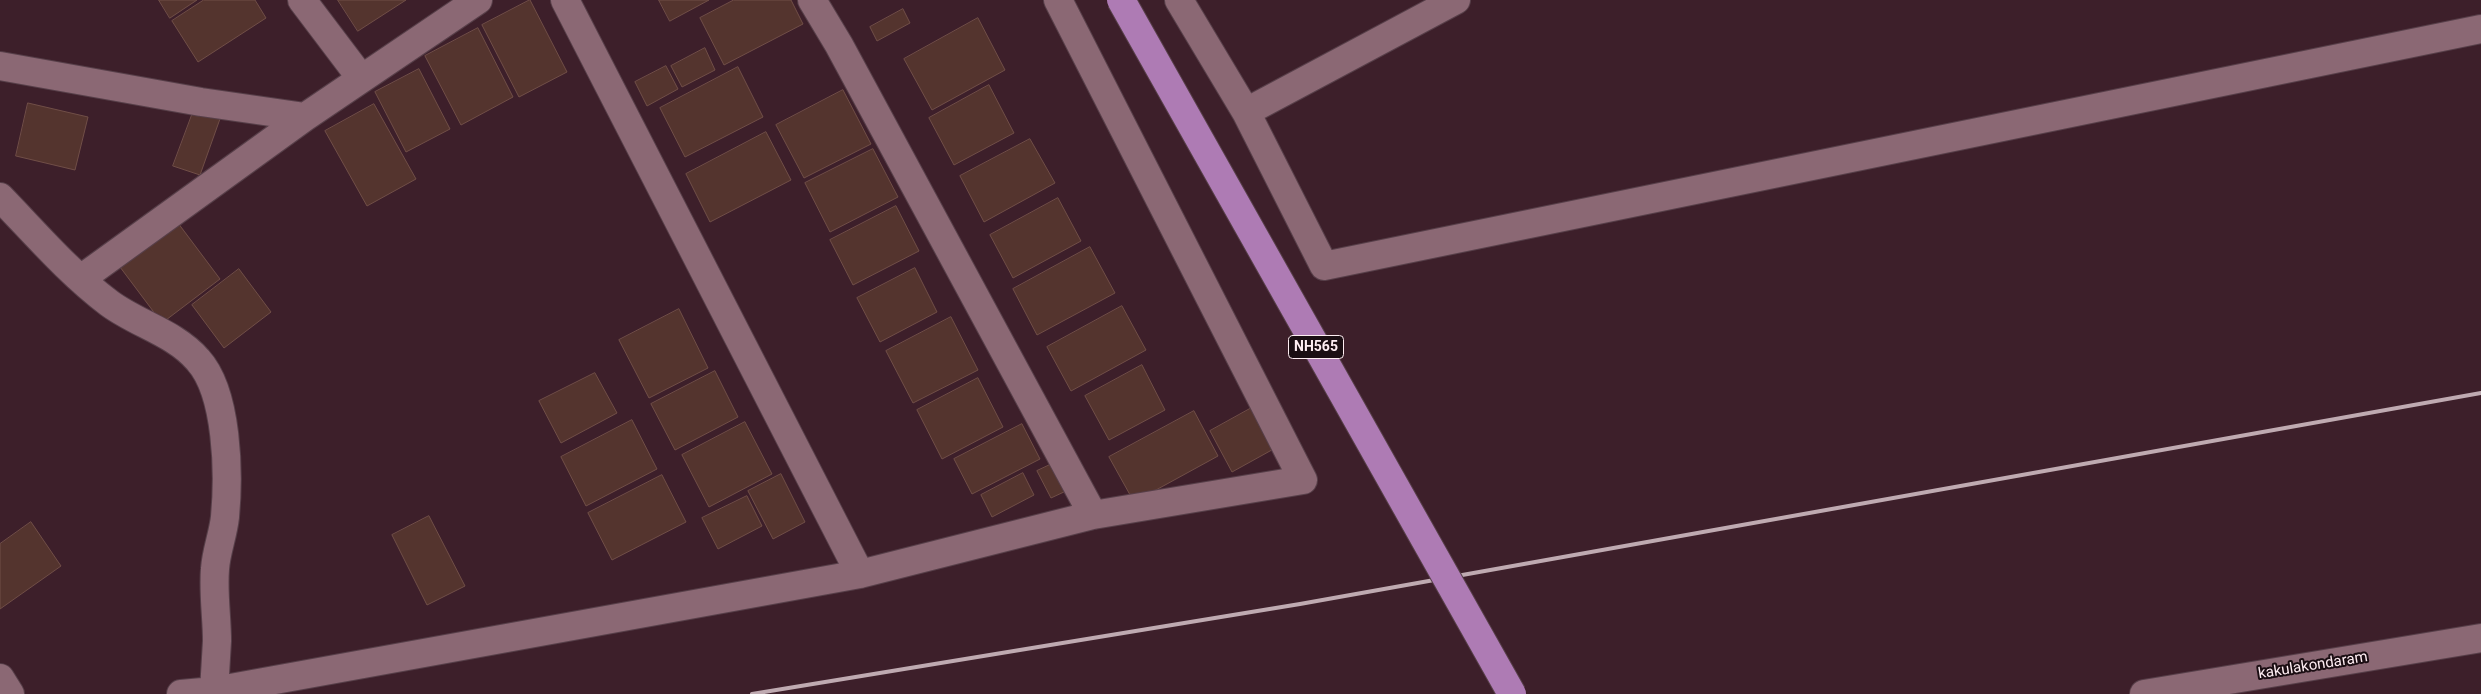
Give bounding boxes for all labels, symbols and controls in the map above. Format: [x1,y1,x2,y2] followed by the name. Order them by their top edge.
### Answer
[1288,336,1344,358] road number: NH565
[2257,648,2369,684] street label: kakulakondaram

